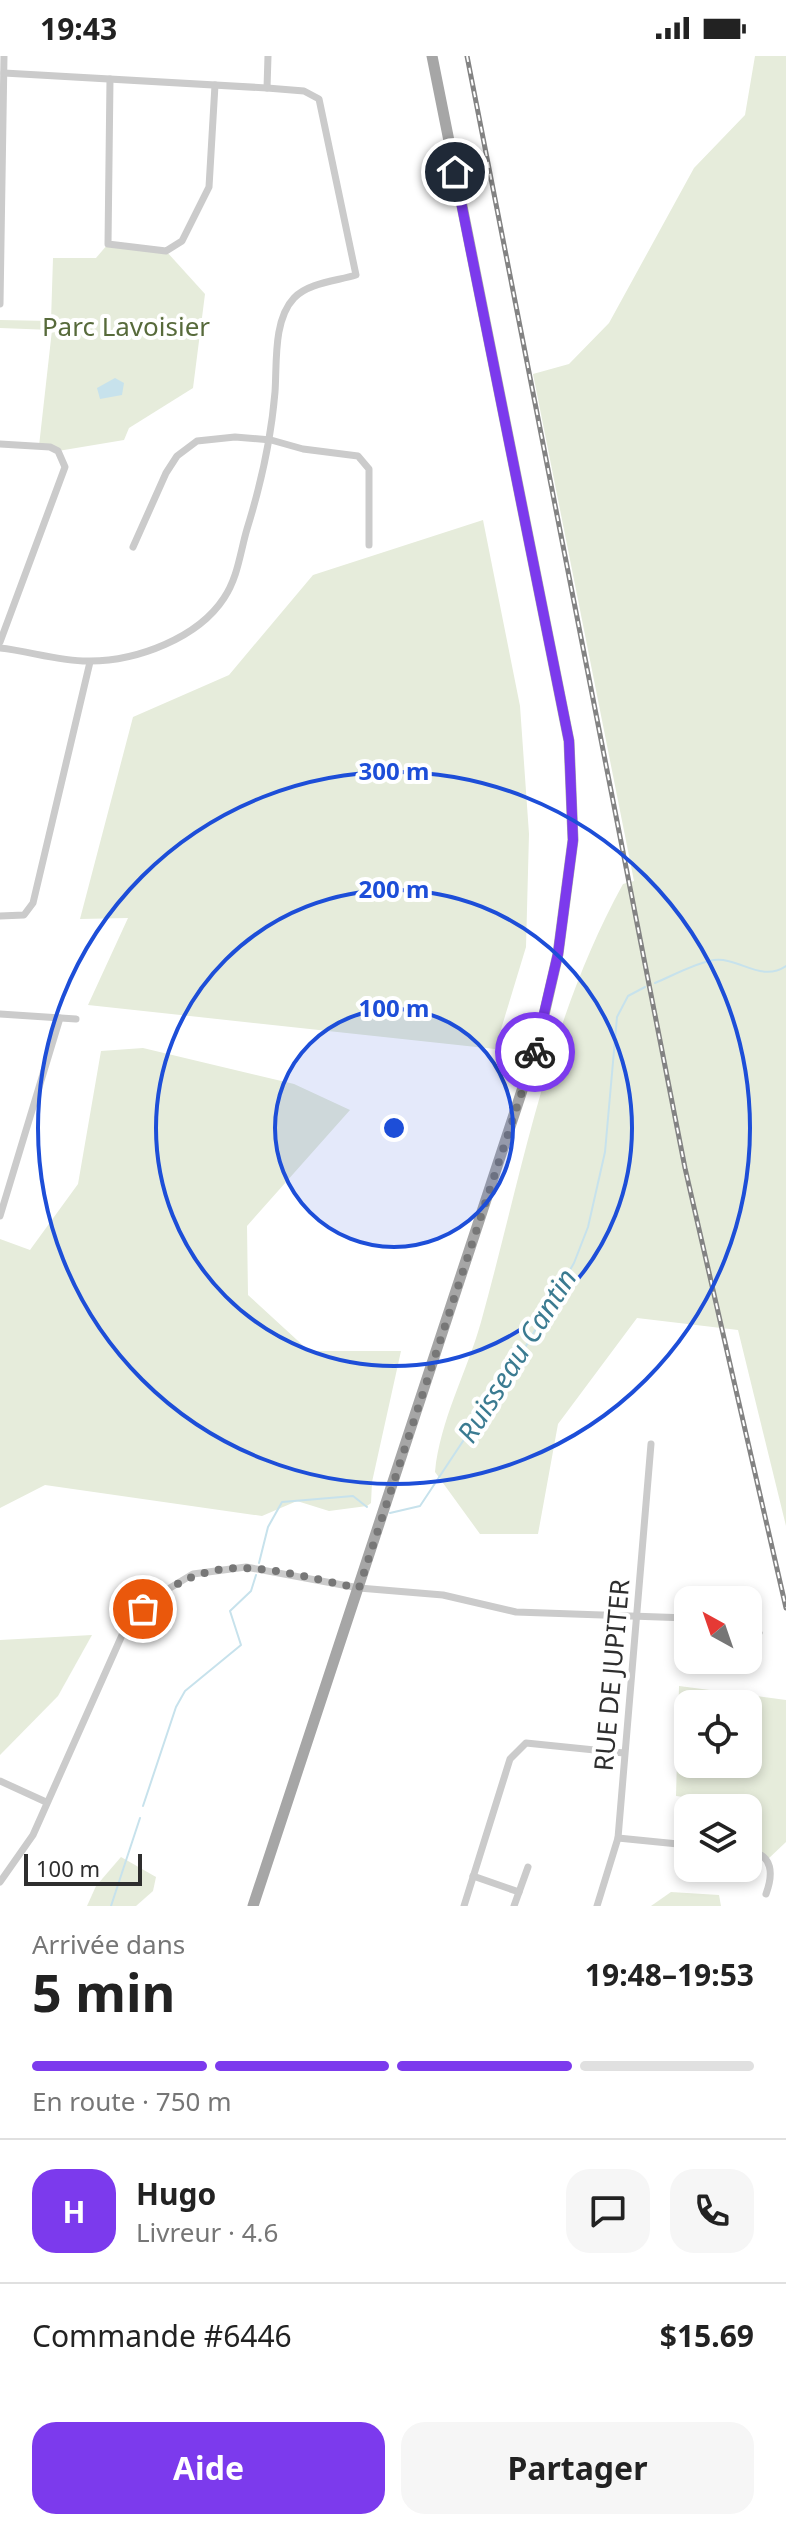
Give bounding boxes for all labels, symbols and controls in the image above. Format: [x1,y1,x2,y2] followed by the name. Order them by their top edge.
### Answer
[40,8,117,49] text: 19:43
[421,138,489,206] pin
[433,150,477,194] icon: home
[42,308,210,344] park label: Parc Lavoisier
[359,754,429,787] text: 300 m
[359,872,429,905] text: 200 m
[359,991,429,1024] text: 100 m
[495,1012,575,1092] courier
[513,1030,557,1074] icon: bike
[380,1114,408,1142] centre of rings
[447,1261,585,1449] water label: Ruisseau Cantin
[109,1575,177,1643] pin
[585,1578,637,1772] street label: RUE DE JUPITER
[674,1586,762,1674] north arrow
[674,1586,762,1882] map controls
[121,1587,165,1631] icon: bag
[674,1690,762,1778] button: locate
[674,1794,762,1882] button: layers
[24,1850,142,1886] scale bar
[36,1853,100,1883] text: 100 m
[32,1926,185,1962] text: Arrivée dans
[585,1954,754,1995] text: 19:48–19:53
[32,1956,175,2027] text: 5 min
[32,2083,232,2119] text: En route · 750 m
[566,2169,650,2253] button: chat
[670,2169,754,2253] button: phone
[136,2173,216,2214] text: Hugo
[63,2191,85,2232] text: H
[136,2214,278,2250] text: Livreur · 4.6
[32,2315,292,2356] text: Commande #6446
[660,2315,754,2356] text: $15.69
[32,2422,385,2514] button: Aide
[401,2422,754,2514] button: Partager

